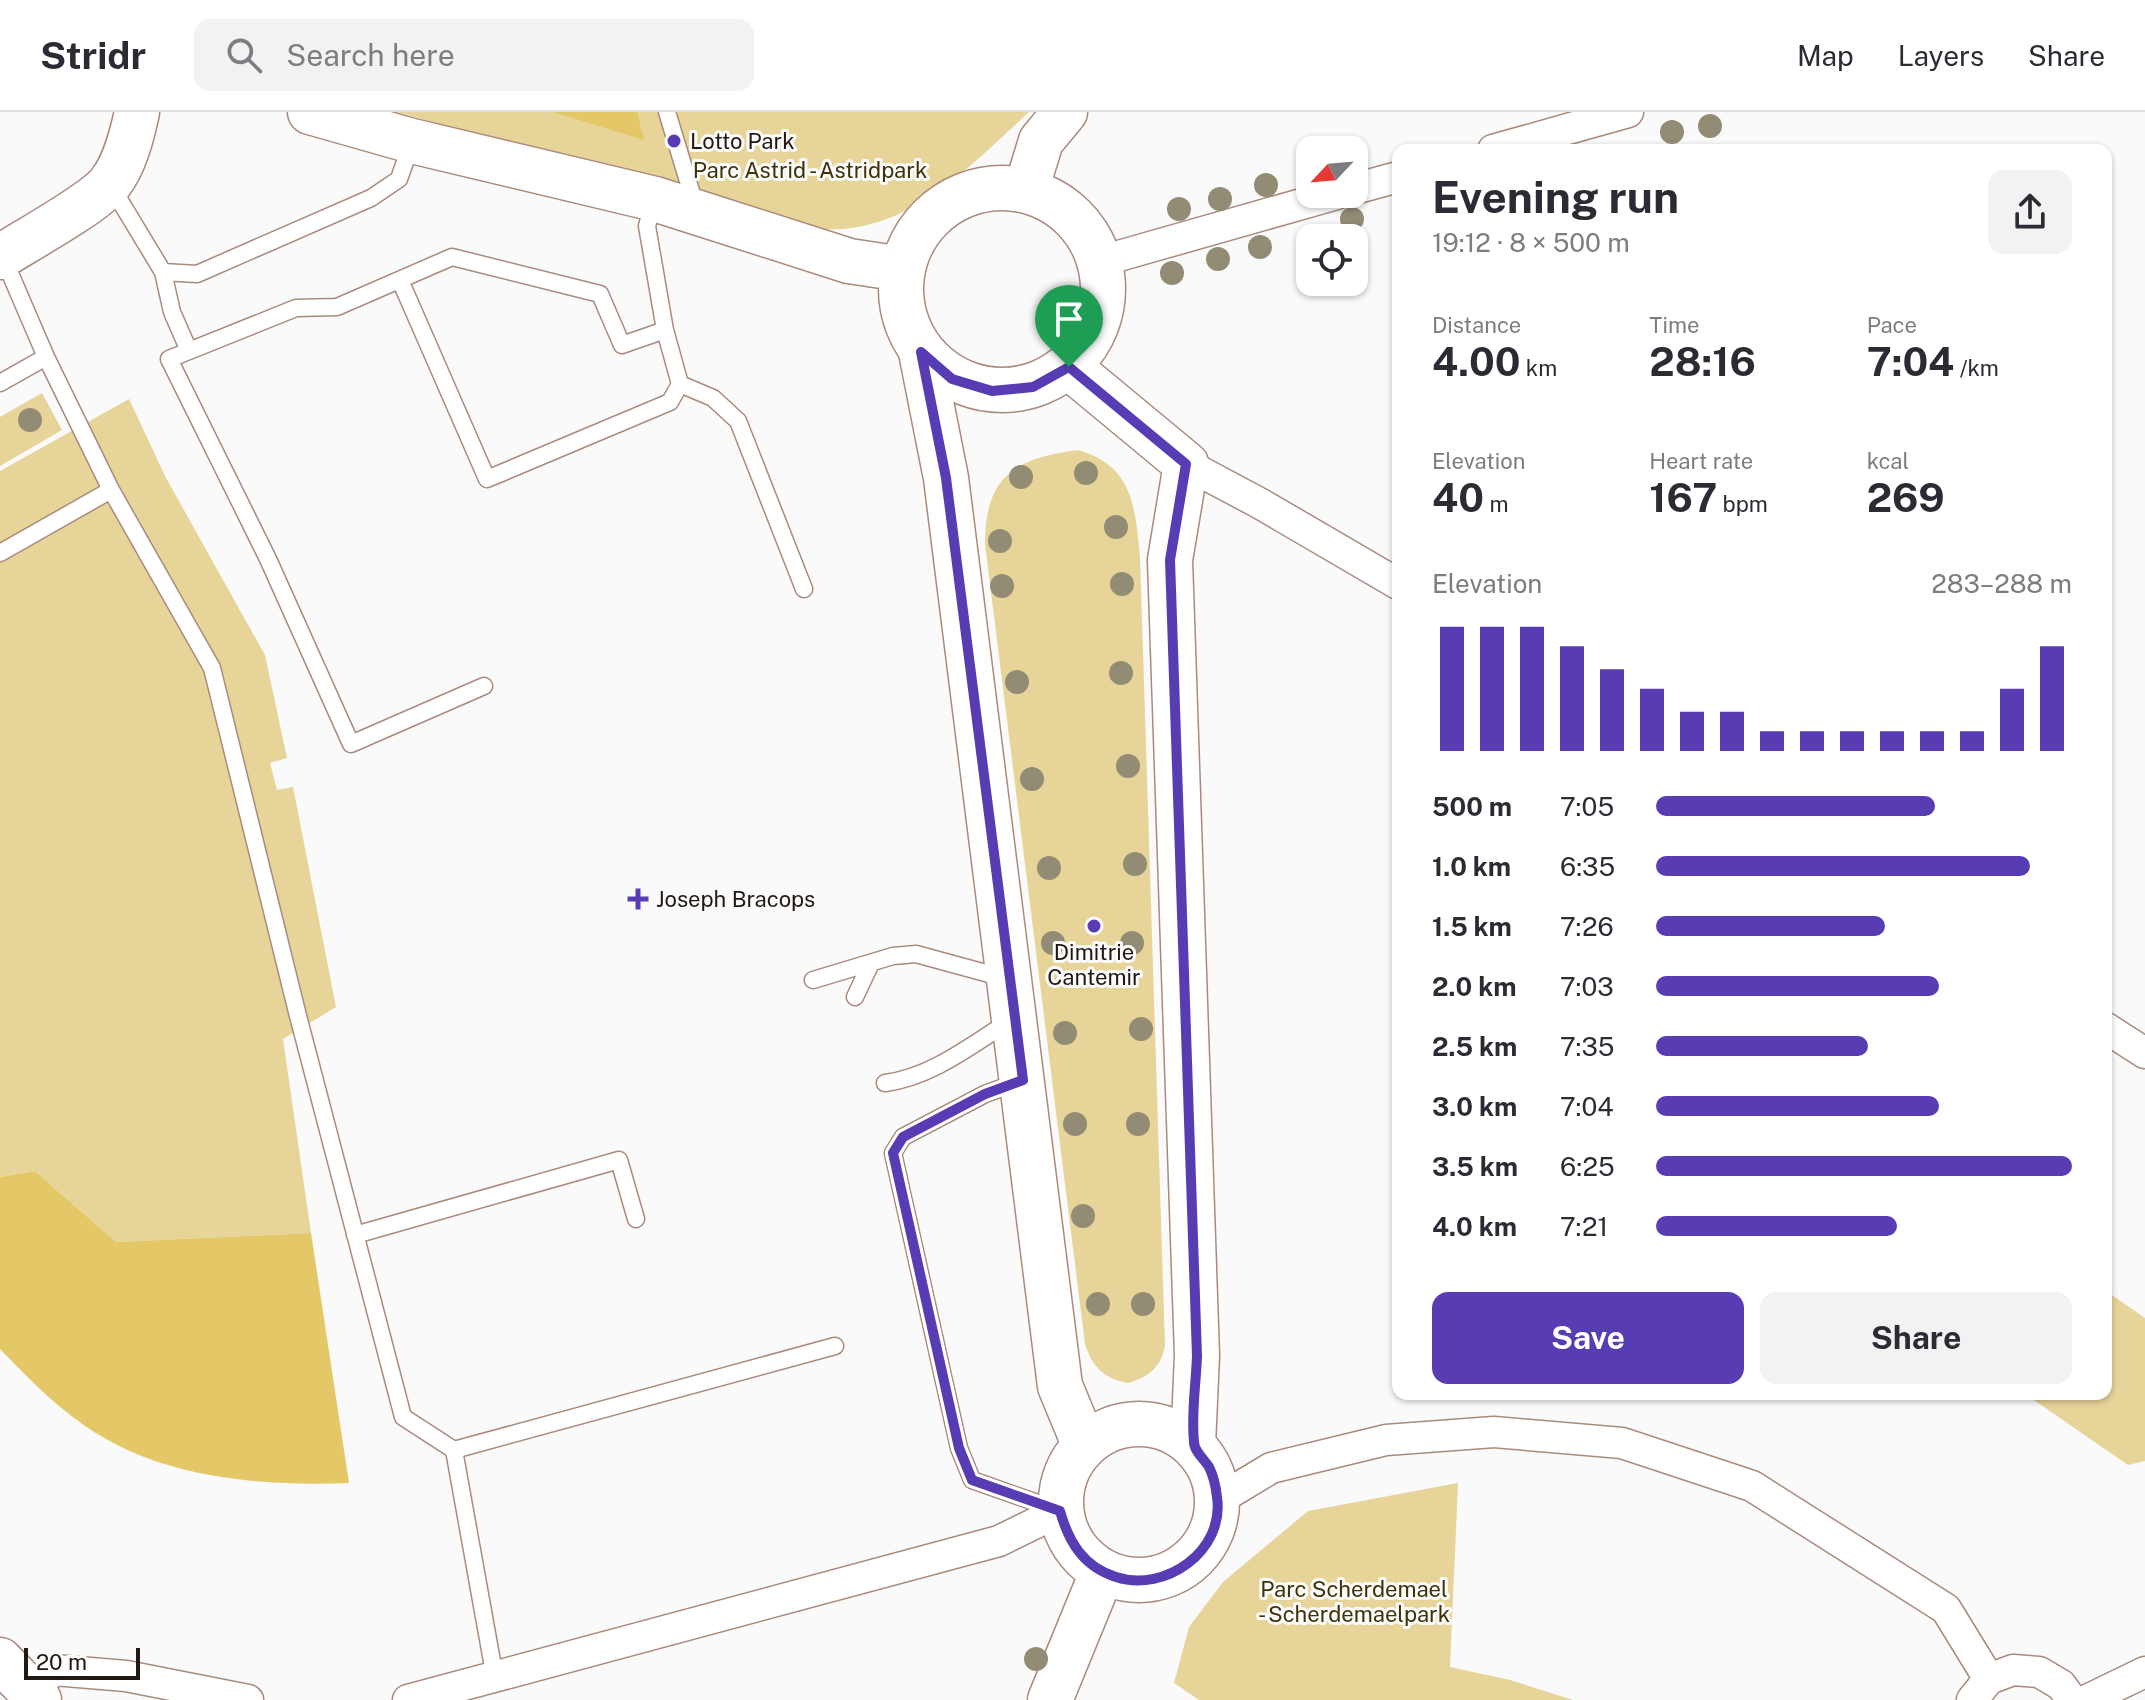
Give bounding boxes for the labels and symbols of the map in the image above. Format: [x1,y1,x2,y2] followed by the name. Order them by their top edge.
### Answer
[690,128,795,154] place label: Lotto Park
[665,132,683,150] marker: Lotto Park
[1296,136,1368,208] north arrow
[693,157,927,183] park label: Parc Astrid - Astridpark
[1035,285,1103,367] pin
[656,886,815,912] place label: Joseph Bracops
[627,888,649,910] marker: Joseph Bracops
[1085,917,1103,935] marker: Dimitrie Cantemir
[1047,939,1141,990] place label: Dimitrie Cantemir
[1258,1576,1450,1627] park label: Parc Scherdemael - Scherdemaelpark
[24,1644,140,1680] scale bar

